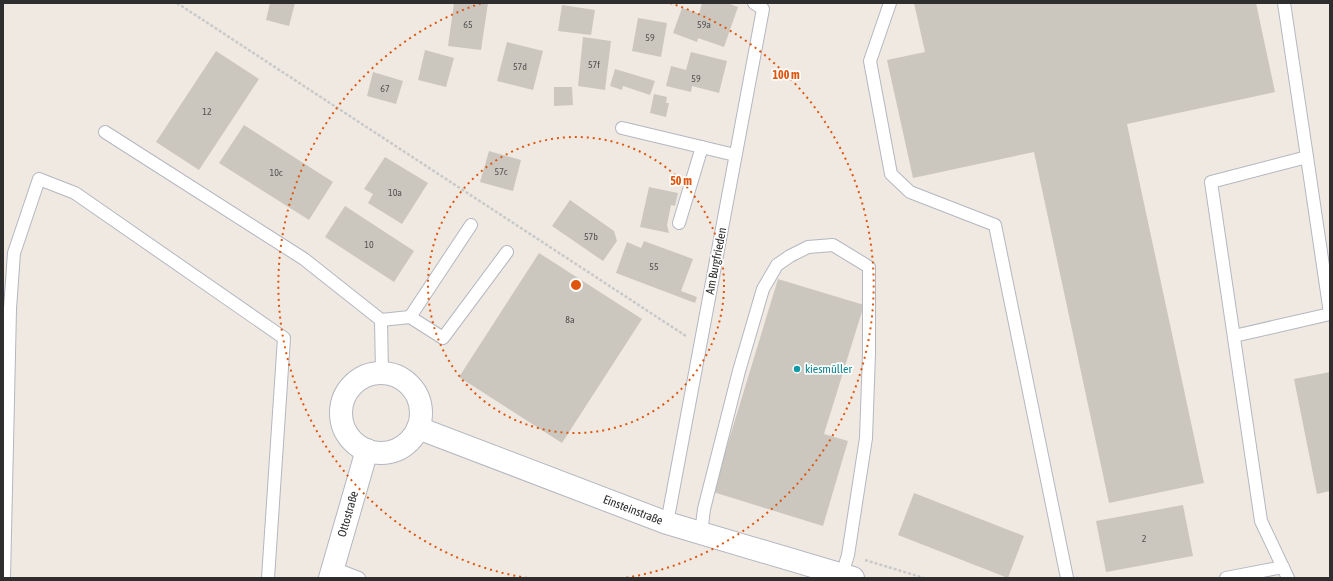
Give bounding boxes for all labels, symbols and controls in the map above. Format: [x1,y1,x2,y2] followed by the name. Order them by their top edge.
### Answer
[463,19,473,30] house number: 65
[697,19,711,30] house number: 59a
[645,32,655,43] house number: 59
[588,59,600,70] house number: 57f
[513,61,527,72] house number: 57d
[772,68,800,82] text: 100 m
[691,73,701,84] house number: 59
[380,83,390,94] house number: 67
[202,106,212,117] house number: 12
[494,166,508,177] house number: 57c
[269,167,283,178] house number: 10c
[670,174,692,188] text: 50 m
[388,187,402,198] house number: 10a
[703,226,729,296] street label: Am Burgfrieden
[584,231,598,242] house number: 57b
[364,239,374,250] house number: 10
[649,261,659,272] house number: 55
[569,278,583,292] centre of rings
[565,314,575,325] house number: 8a
[805,362,852,376] place label: kiesmüller
[792,364,802,374] marker: kiesmüller
[335,489,361,539] street label: Ottostraße
[601,492,665,528] street label: Einsteinstraße
[1142,533,1147,544] house number: 2

